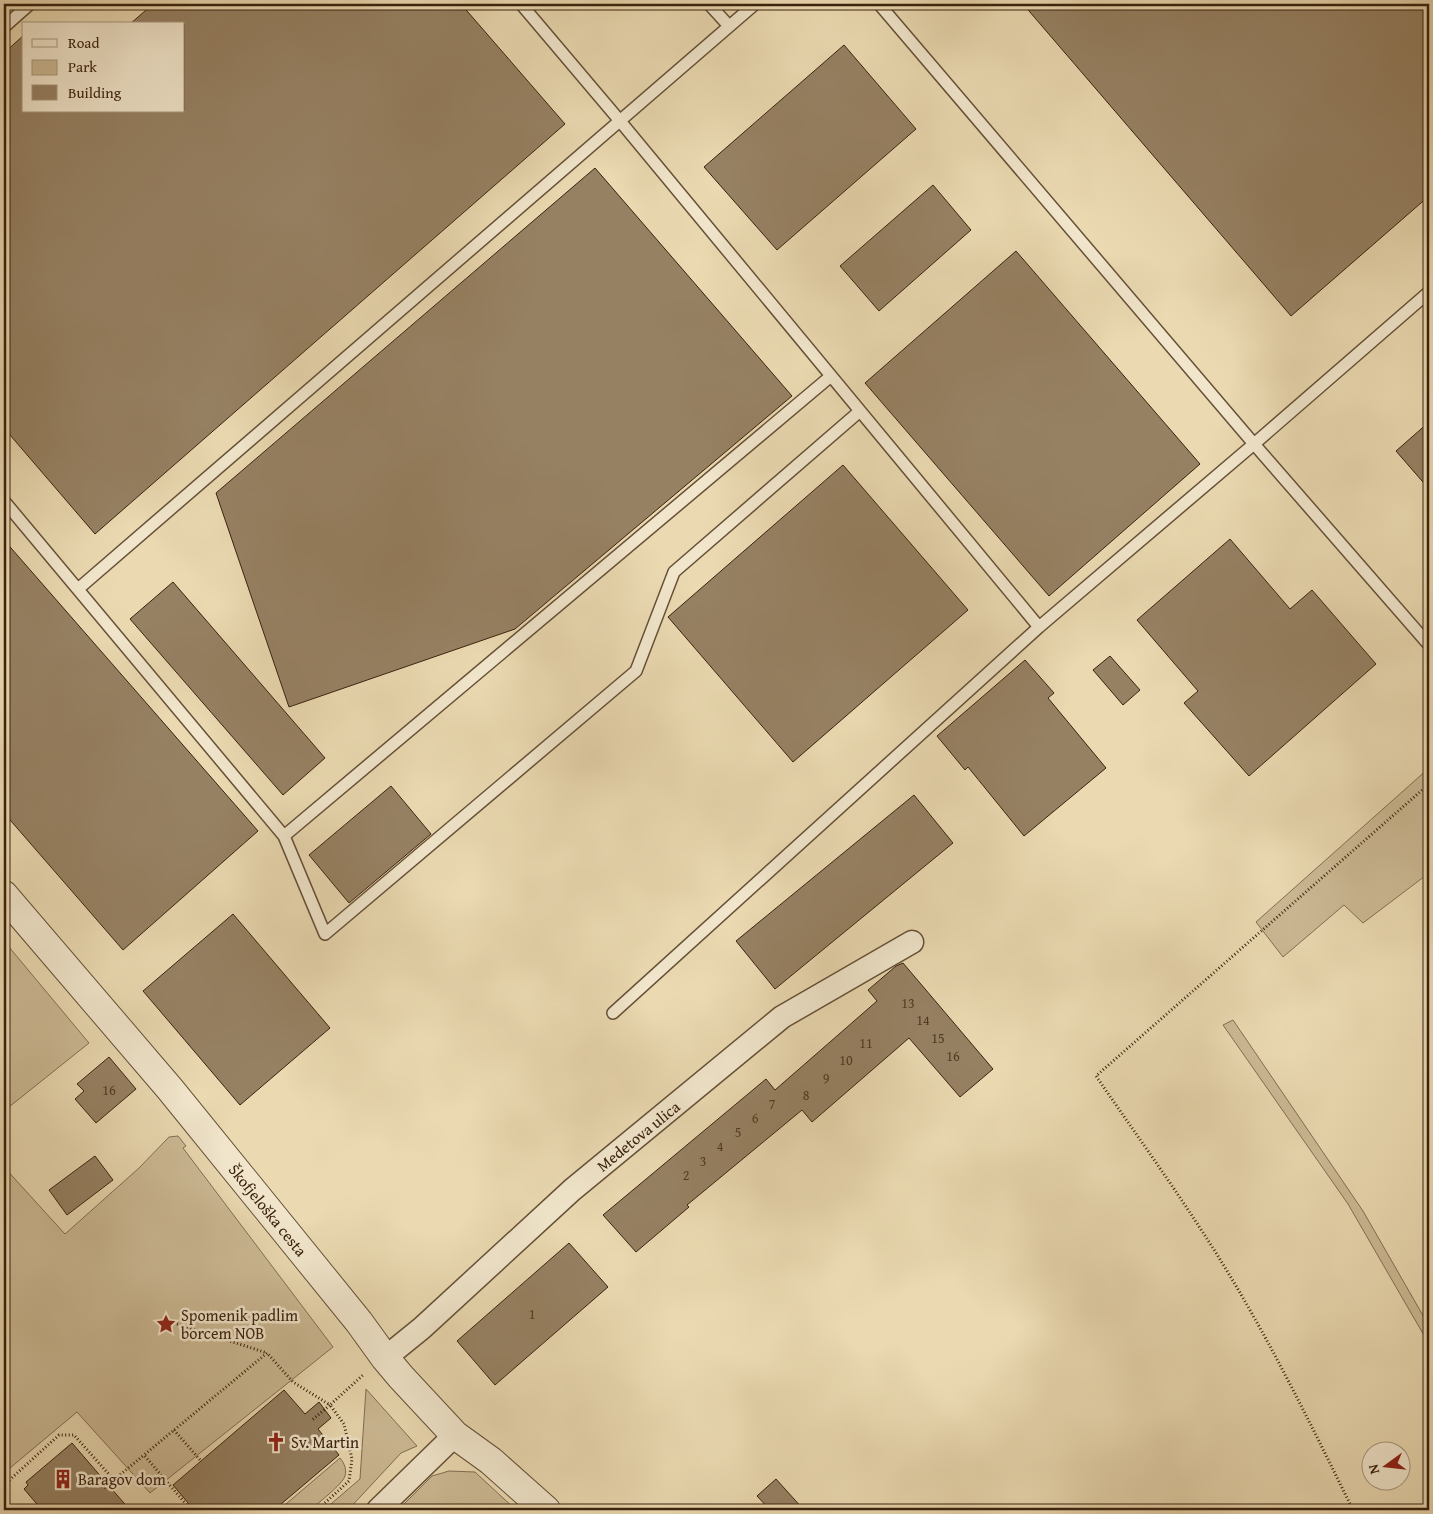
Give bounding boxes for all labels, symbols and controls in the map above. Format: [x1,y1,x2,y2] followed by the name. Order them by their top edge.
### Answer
[22,22,185,112] legend
[68,32,99,53] text: Road
[68,56,97,77] text: Park
[68,82,122,103] text: Building
[901,993,915,1013] house number: 13
[916,1010,930,1030] house number: 14
[931,1028,945,1048] house number: 15
[859,1033,873,1053] house number: 11
[946,1046,960,1066] house number: 16
[839,1050,853,1070] house number: 10
[823,1068,830,1088] house number: 9
[102,1080,116,1100] house number: 16
[803,1085,810,1105] house number: 8
[769,1094,776,1114] house number: 7
[591,1095,685,1177] street label: Medetova ulica
[752,1108,759,1128] house number: 6
[735,1122,741,1142] house number: 5
[717,1136,724,1156] house number: 4
[700,1151,706,1171] house number: 3
[223,1158,313,1262] street label: Škofjeloška cesta
[683,1165,689,1185] house number: 2
[181,1303,298,1345] place label: Spomenik padlim borcem NOB
[529,1304,535,1324] house number: 1
[155,1313,177,1335] place icon: Spomenik padlim borcem NOB
[291,1430,359,1454] place label: Sv. Martin
[265,1431,287,1453] church icon: Sv. Martin
[1360,1442,1410,1492] north arrow
[1362,1462,1384,1476] text: N
[78,1467,166,1491] place label: Baragov dom
[52,1468,74,1490] building icon: Baragov dom

